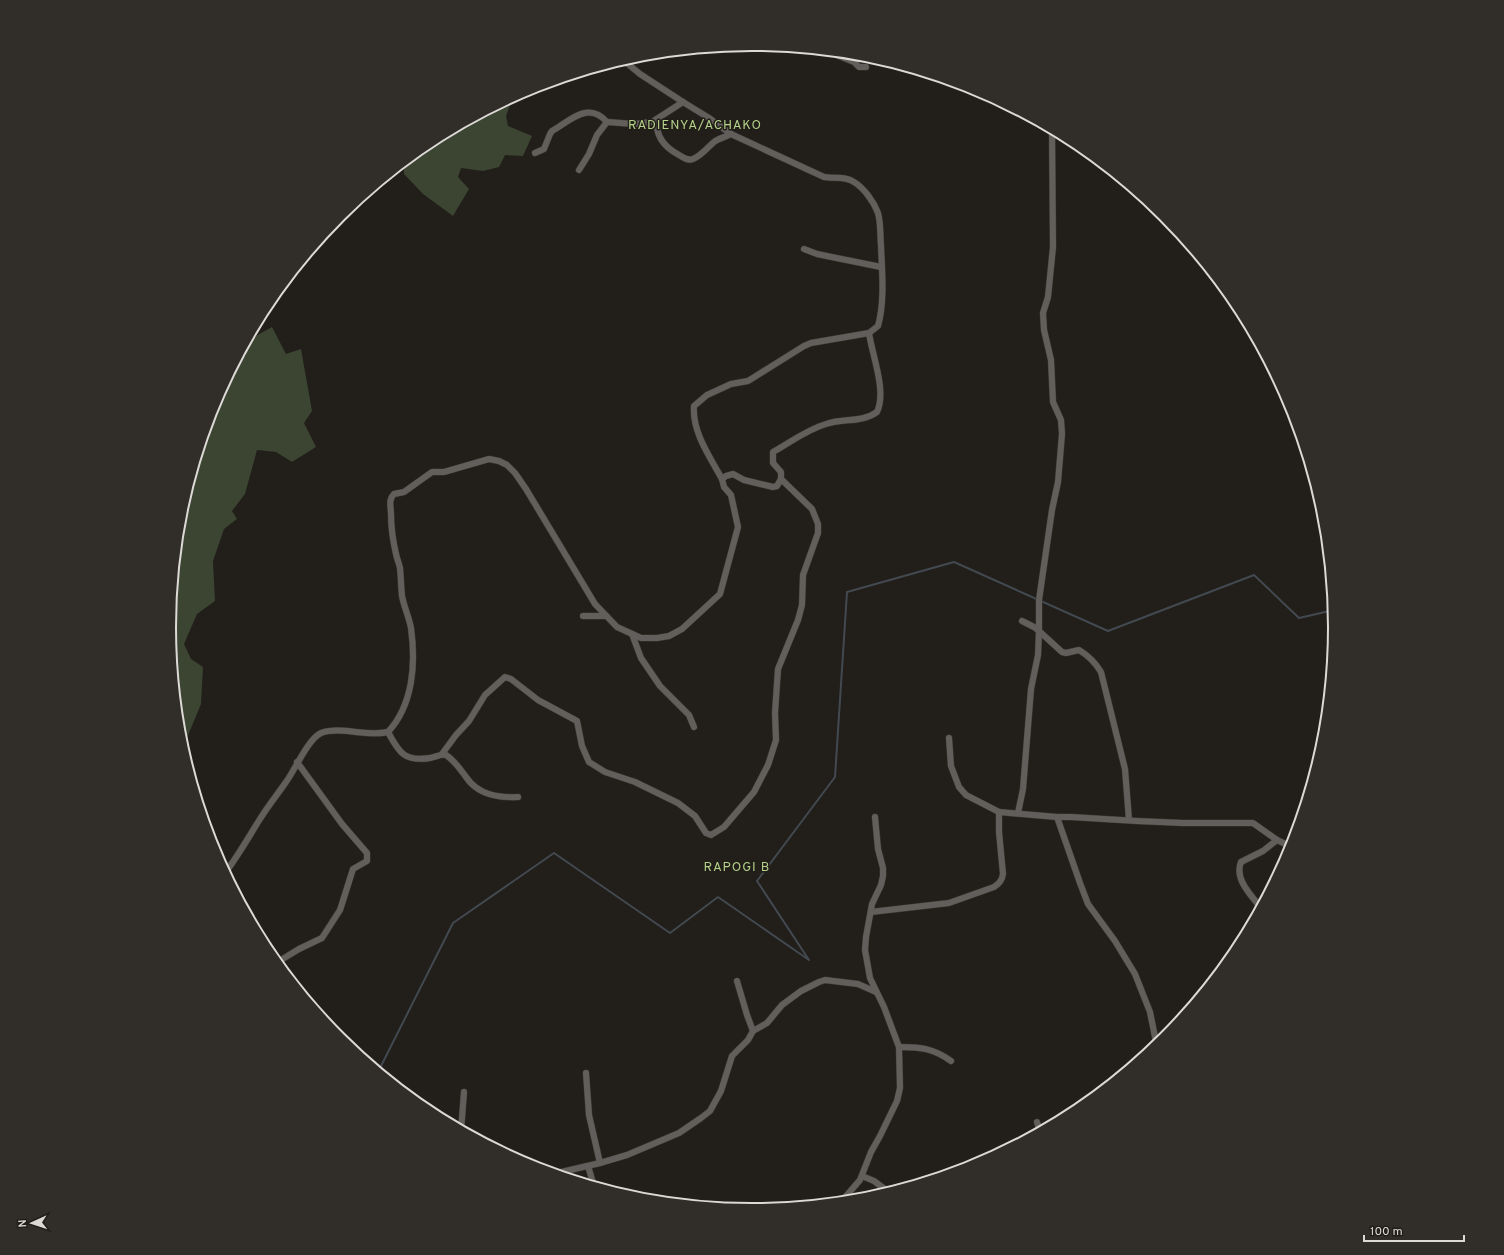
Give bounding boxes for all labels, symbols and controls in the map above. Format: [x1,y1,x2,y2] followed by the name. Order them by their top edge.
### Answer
[628,118,762,134] district label: RADIENYA/ACHAKO
[704,860,770,876] district label: RAPOGI B
[12,1203,52,1243] north arrow
[1364,1217,1464,1243] scale bar
[16,1219,30,1228] text: N
[1370,1224,1403,1240] text: 100 m

